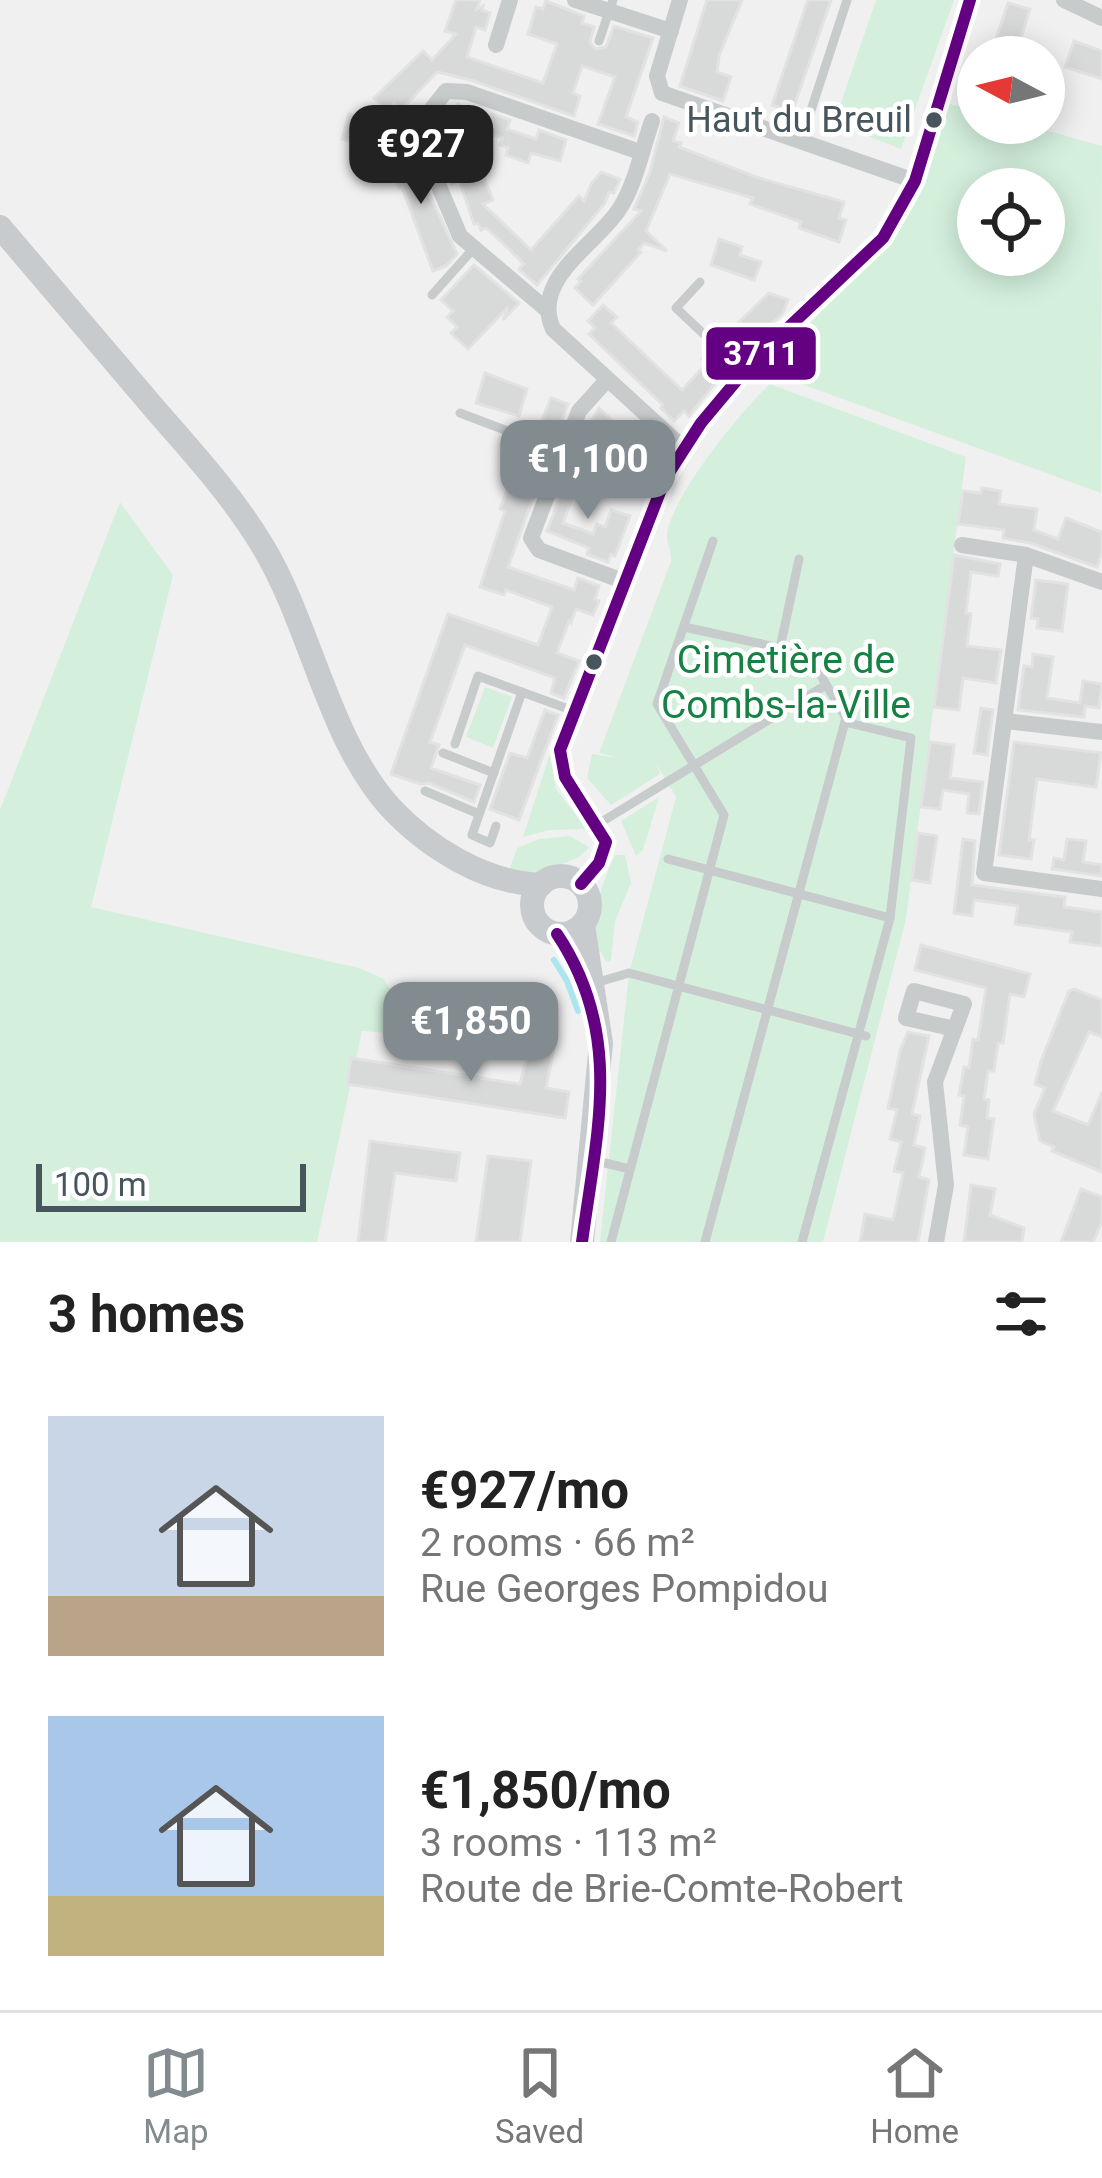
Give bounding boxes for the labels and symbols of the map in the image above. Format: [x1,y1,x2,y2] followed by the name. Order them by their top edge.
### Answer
[957,36,1065,144] north arrow
[686,99,912,141] place label: Haut du Breuil
[350,105,492,207] pin: €927
[923,109,945,131] marker: Haut du Breuil
[704,325,818,382] line badge: 3711
[723,334,799,373] text: 3711
[490,420,686,522] pin: €1,100
[661,637,911,728] park label: Cimetière de Combs-la-Ville
[583,651,605,673] unlabelled marker
[373,982,569,1084] pin: €1,850
[36,1158,306,1211] scale bar

